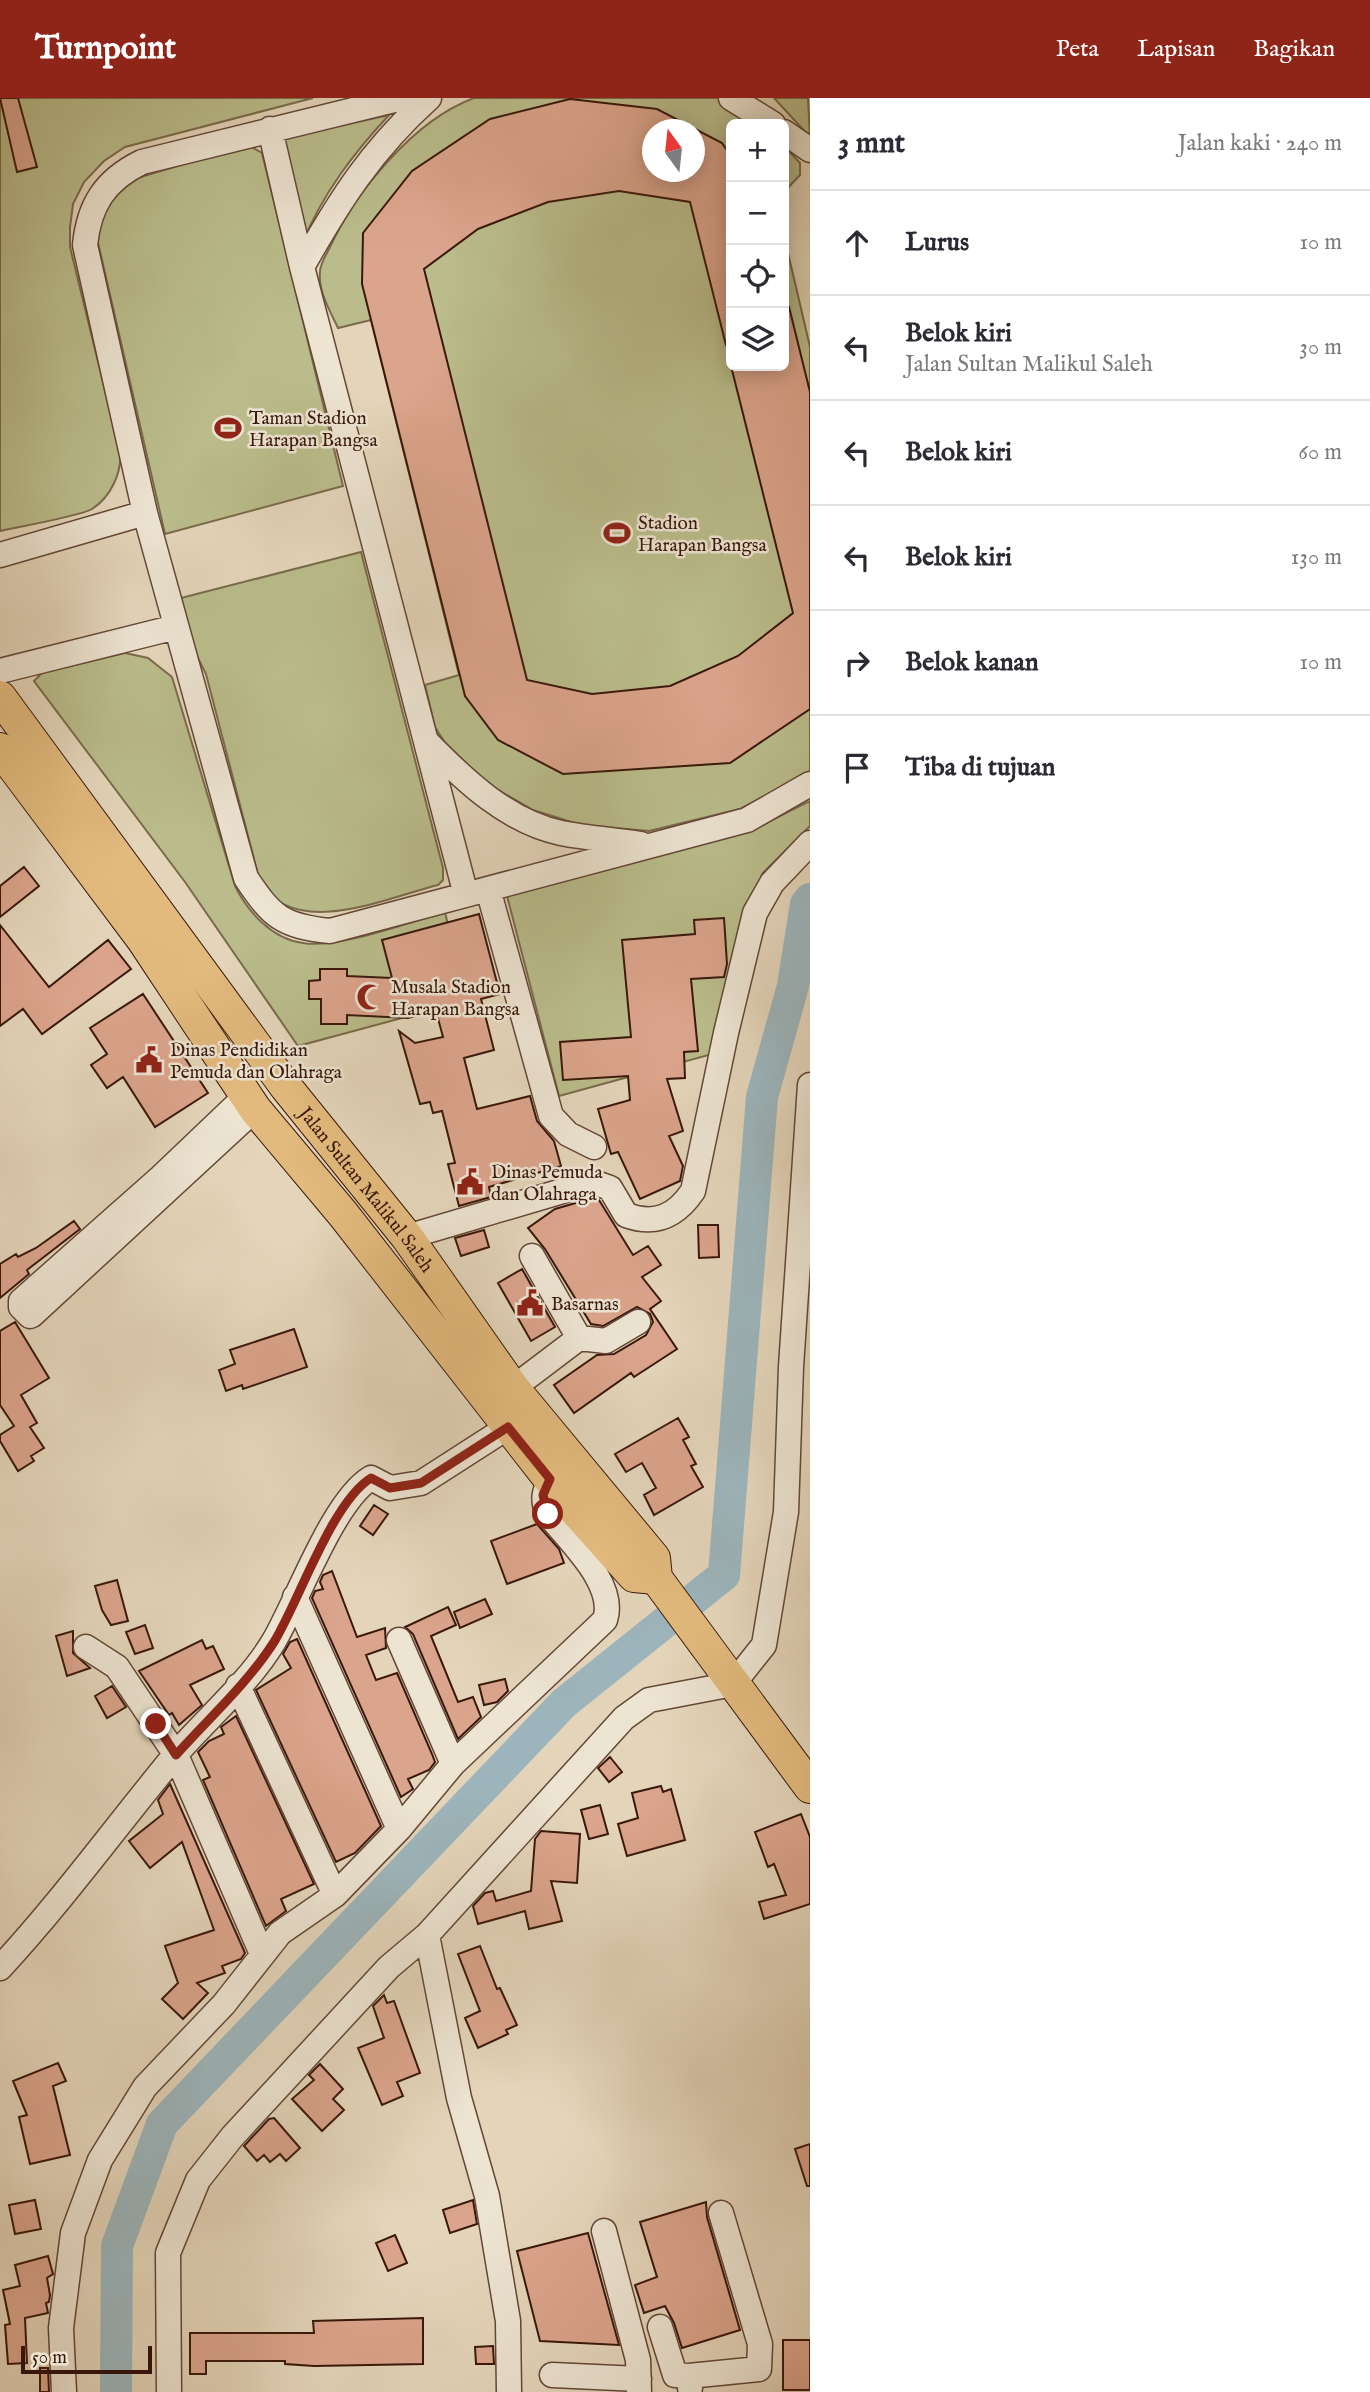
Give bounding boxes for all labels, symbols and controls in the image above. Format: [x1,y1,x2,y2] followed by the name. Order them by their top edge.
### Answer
[35,28,176,70] text: Turnpoint
[1056,34,1099,65] text: Peta
[1137,34,1215,65] text: Lapisan
[1253,34,1335,65] text: Bagikan
[642,119,705,182] north arrow
[726,119,789,371] map controls
[726,119,789,182] button: +
[838,125,905,163] text: 3 mnt
[1178,129,1342,158] text: Jalan kaki · 240 m
[726,182,789,245] button: −
[838,224,876,262] icon: ahead
[905,226,969,259] text: Lurus
[1299,228,1342,257] text: 10 m
[726,245,789,308] button: locate
[726,308,789,371] button: layers
[905,317,1012,350] text: Belok kiri
[838,329,876,367] icon: left
[1299,333,1342,362] text: 30 m
[905,350,1153,379] text: Jalan Sultan Malikul Saleh
[249,407,378,453] place label: Taman Stadion Harapan Bangsa
[213,413,243,443] sports icon: Taman Stadion Harapan Bangsa
[838,434,876,472] icon: left
[905,436,1012,469] text: Belok kiri
[1298,438,1342,467] text: 60 m
[638,512,767,558] place label: Stadion Harapan Bangsa
[602,518,632,548] sports icon: Stadion Harapan Bangsa
[838,539,876,577] icon: left
[905,541,1012,574] text: Belok kiri
[1291,543,1342,572] text: 130 m
[838,644,876,682] icon: right
[905,646,1039,679] text: Belok kanan
[1299,648,1342,677] text: 10 m
[838,749,876,787] icon: arrive
[905,751,1055,784] text: Tiba di tujuan
[391,976,520,1022] place label: Musala Stadion Harapan Bangsa
[355,982,385,1012] mosque icon: Musala Stadion Harapan Bangsa
[170,1039,343,1085] place label: Dinas Pendidikan Pemuda dan Olahraga
[134,1045,164,1075] public building icon: Dinas Pendidikan Pemuda dan Olahraga
[291,1101,438,1278] street label: Jalan Sultan Malikul Saleh
[491,1161,603,1207] place label: Dinas Pemuda dan Olahraga
[455,1167,485,1197] public building icon: Dinas Pemuda dan Olahraga
[515,1288,545,1318] public building icon: Basarnas
[551,1293,619,1317] place label: Basarnas
[532,1498,563,1529] route start
[140,1708,171,1739] route end
[21,2343,152,2375] scale bar
[32,2346,67,2370] text: 50 m

